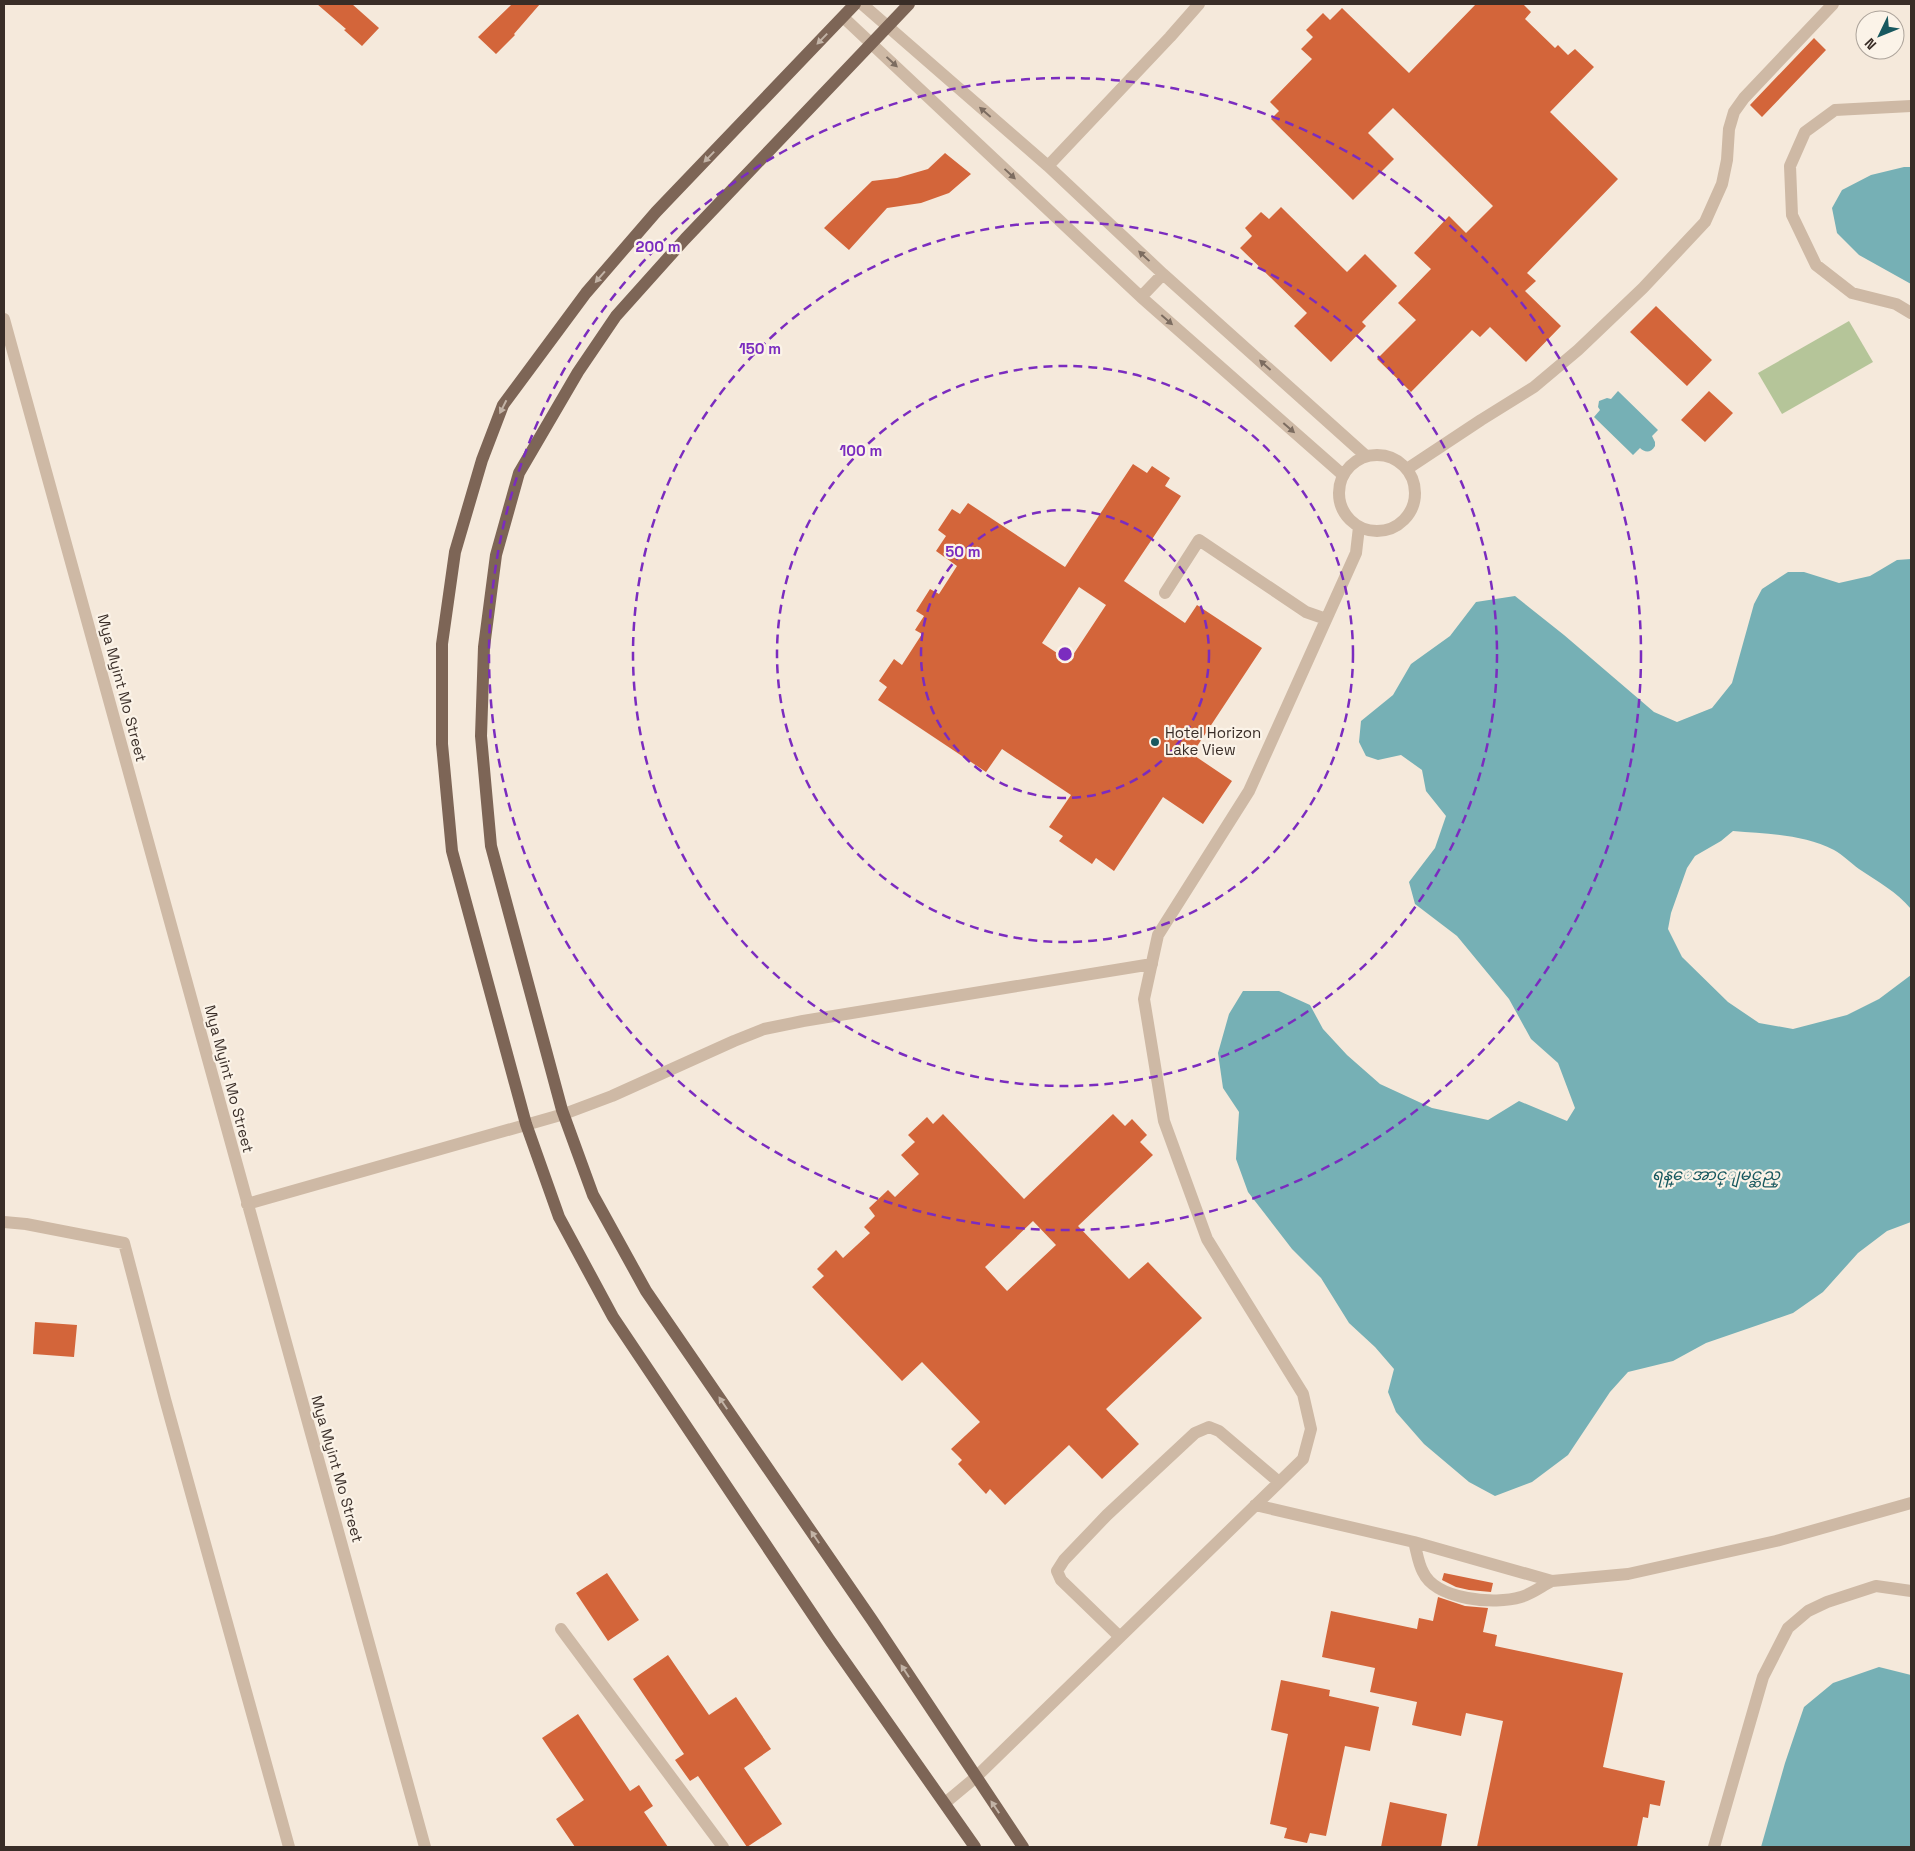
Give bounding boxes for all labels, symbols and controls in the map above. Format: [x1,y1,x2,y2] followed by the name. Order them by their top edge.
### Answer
[1855,10,1905,60] north arrow
[816,33,828,45] one-way arrow
[1861,34,1880,53] text: N
[886,56,898,68] one-way arrow
[979,106,992,117] one-way arrow
[704,150,716,162] one-way arrow
[1004,168,1016,180] one-way arrow
[636,237,680,256] text: 200 m
[1139,250,1151,262] one-way arrow
[594,270,606,282] one-way arrow
[1161,315,1174,326] one-way arrow
[739,339,781,358] text: 150 m
[1259,359,1271,371] one-way arrow
[499,400,507,414] one-way arrow
[1283,422,1295,434] one-way arrow
[840,441,882,460] text: 100 m
[945,542,981,561] text: 50 m
[94,612,151,764] street label: Mya Myint Mo Street
[1056,645,1074,663] centre of rings
[1165,723,1261,759] place label: Hotel Horizon Lake View
[1149,736,1161,748] marker: Hotel Horizon Lake View
[201,1003,258,1155] street label: Mya Myint Mo Street
[1652,1164,1781,1188] water label: ရန္ေအာင္ျမင္ဆည္
[307,1393,368,1545] street label: Mya Myint Mo Street
[718,1396,728,1409] one-way arrow
[810,1530,820,1543] one-way arrow
[901,1665,910,1678] one-way arrow
[990,1800,1000,1814] one-way arrow

